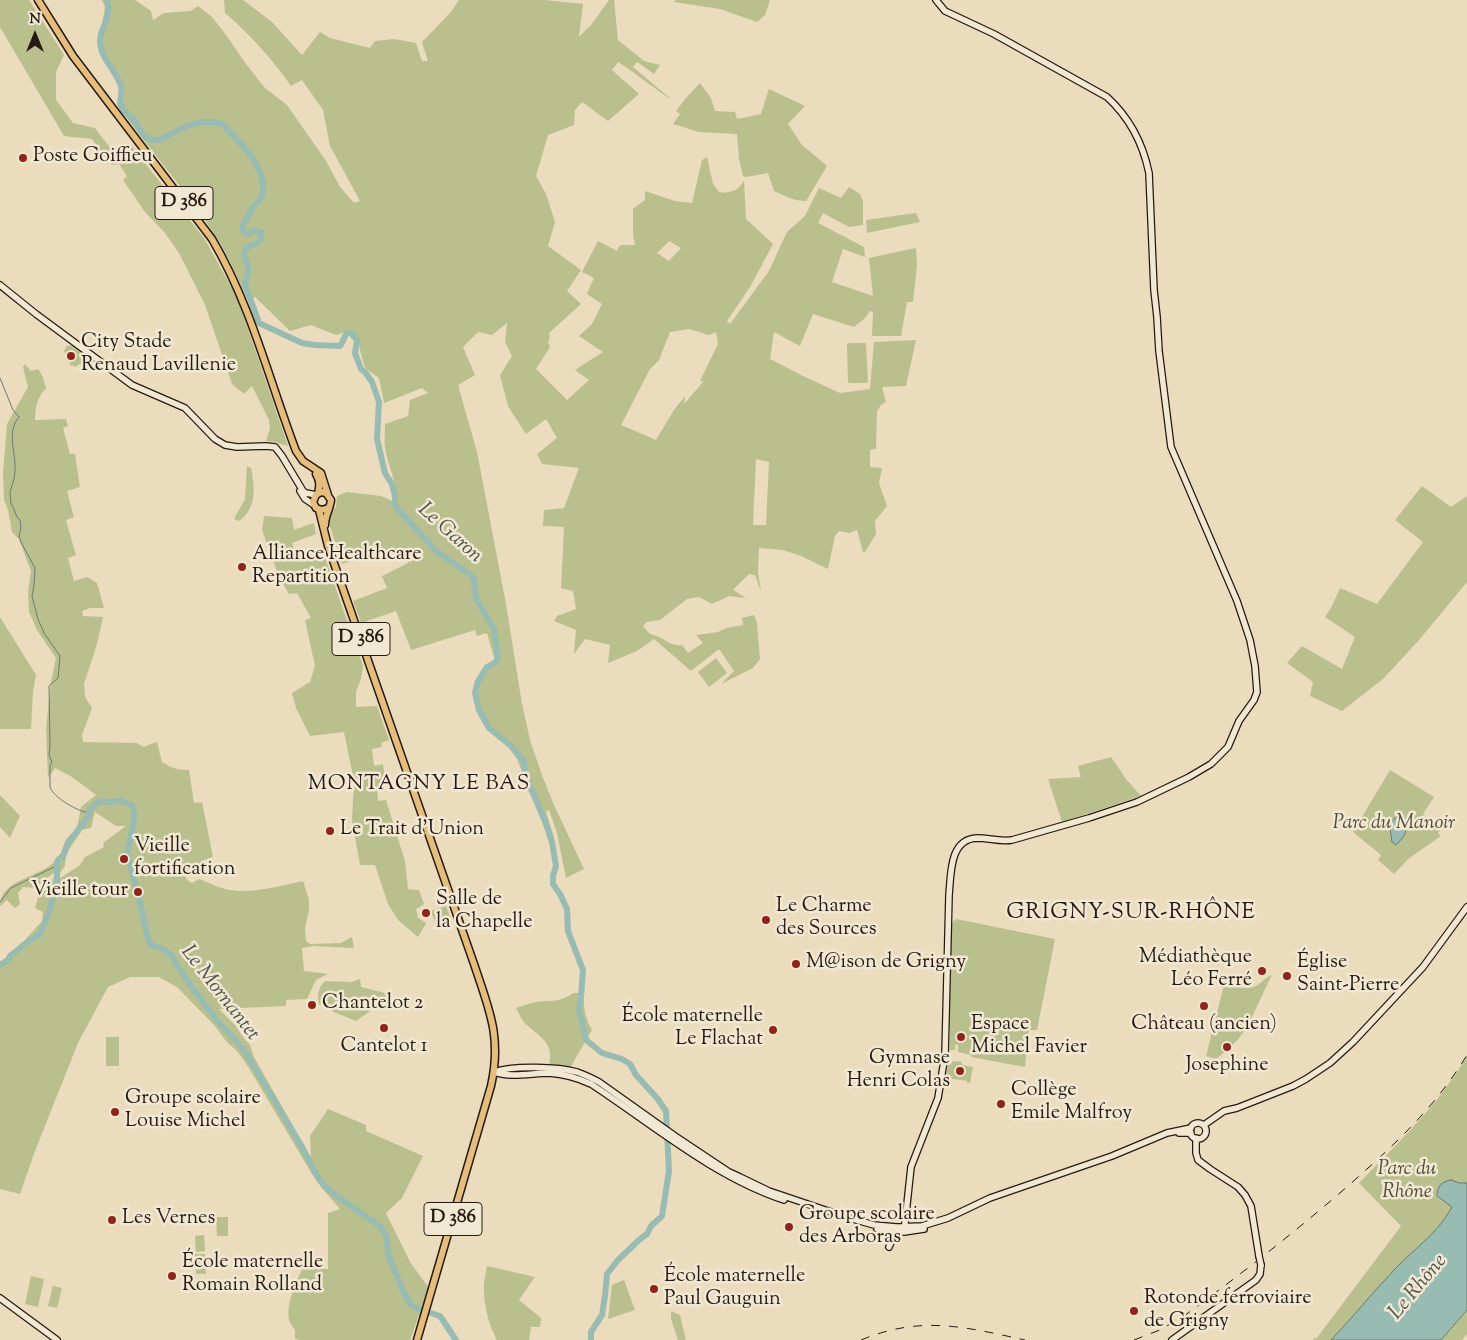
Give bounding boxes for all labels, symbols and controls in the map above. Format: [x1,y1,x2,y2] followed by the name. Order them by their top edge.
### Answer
[10,10,60,60] north arrow
[29,10,41,30] text: N
[33,146,153,170] place label: Poste Goiffieu
[17,152,29,164] marker: Poste Goiffieu
[155,187,213,220] road number: D 386
[81,332,236,379] place label: City Stade Renaud Lavillenie
[65,350,77,362] marker: City Stade Renaud Lavillenie
[411,498,487,570] water label: Le Garon
[252,544,421,591] place label: Alliance Healthcare Repartition
[236,561,248,573] marker: Alliance Healthcare Repartition
[332,622,390,656] road number: D 386
[306,772,532,798] district label: MONTAGNY LE BAS
[1333,813,1455,837] park label: Parc du Manoir
[340,819,484,843] place label: Le Trait d'Union
[324,825,336,837] marker: Le Trait d'Union
[134,836,236,883] place label: Vieille fortification
[118,853,130,865] marker: Vieille fortification
[31,880,128,904] place label: Vieille tour
[132,886,144,898] marker: Vieille tour
[436,889,533,936] place label: Salle de la Chapelle
[776,896,877,943] place label: Le Charme des Sources
[1004,901,1258,927] district label: GRIGNY-SUR-RHÔNE
[420,907,432,919] marker: Salle de la Chapelle
[760,914,772,926] marker: Le Charme des Sources
[174,941,264,1047] water label: Le Mornantet
[1139,947,1252,994] place label: Médiathèque Léo Ferré
[806,952,966,976] place label: M@ison de Grigny
[1297,952,1399,999] place label: Église Saint-Pierre
[790,958,802,970] marker: M@ison de Grigny
[1256,965,1268,977] marker: Médiathèque Léo Ferré
[1281,970,1293,982] marker: Église Saint-Pierre
[322,993,423,1017] place label: Chantelot 2
[306,999,318,1011] marker: Chantelot 2
[1198,1000,1210,1012] marker: Château (ancien)
[622,1006,763,1053] place label: École maternelle Le Flachat
[971,1014,1087,1061] place label: Espace Michel Favier
[1131,1014,1277,1038] place label: Château (ancien)
[378,1022,390,1034] marker: Cantelot 1
[767,1024,779,1036] marker: École maternelle Le Flachat
[955,1031,967,1043] marker: Espace Michel Favier
[341,1036,427,1060] place label: Cantelot 1
[1221,1041,1233,1053] marker: Josephine
[847,1048,950,1095] place label: Gymnase Henri Colas
[1185,1055,1269,1079] place label: Josephine
[954,1065,966,1077] marker: Gymnase Henri Colas
[1011,1080,1132,1127] place label: Collège Emile Malfroy
[125,1088,261,1135] place label: Groupe scolaire Louise Michel
[995,1098,1007,1110] marker: Collège Emile Malfroy
[109,1106,121,1118] marker: Groupe scolaire Louise Michel
[1378,1159,1436,1206] park label: Parc du Rhône
[424,1202,482,1236] road number: D 386
[799,1204,935,1251] place label: Groupe scolaire des Arboras
[122,1208,215,1232] place label: Les Vernes
[106,1214,118,1226] marker: Les Vernes
[783,1221,795,1233] marker: Groupe scolaire des Arboras
[1384,1250,1454,1326] water label: Le Rhône
[182,1252,323,1299] place label: École maternelle Romain Rolland
[664,1266,805,1313] place label: École maternelle Paul Gauguin
[166,1270,178,1282] marker: École maternelle Romain Rolland
[648,1283,660,1295] marker: École maternelle Paul Gauguin
[1144,1288,1312,1335] place label: Rotonde ferroviaire de Grigny
[1128,1305,1140,1317] marker: Rotonde ferroviaire de Grigny

